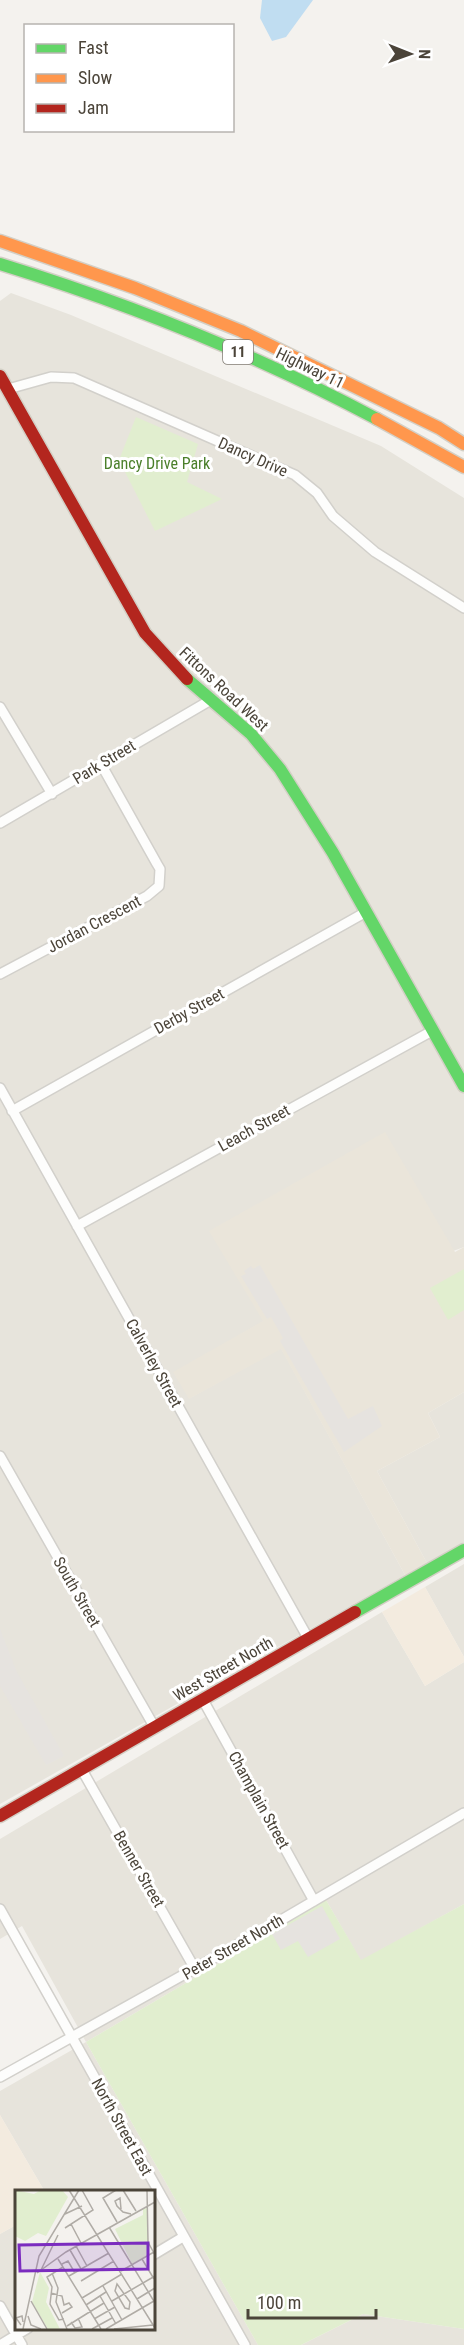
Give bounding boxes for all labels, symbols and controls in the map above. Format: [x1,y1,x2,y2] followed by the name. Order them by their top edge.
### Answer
[24,24,234,132] legend
[380,24,440,84] north arrow
[78,37,109,58] text: Fast
[415,49,434,59] text: N
[78,67,113,88] text: Slow
[78,97,109,118] text: Jam
[223,340,253,364] road number: 11
[273,343,347,393] street label: Highway 11
[215,433,291,481] street label: Dancy Drive
[104,454,211,473] park label: Dancy Drive Park
[176,643,273,735] street label: Fittons Road West
[69,736,139,788] street label: Park Street
[44,891,144,957] street label: Jordan Crescent
[151,984,228,1038] street label: Derby Street
[215,1100,293,1155] street label: Leach Street
[122,1315,186,1411] street label: Calverley Street
[49,1554,105,1631] street label: South Street
[170,1633,276,1705] street label: West Street North
[224,1748,294,1852] street label: Champlain Street
[109,1827,169,1911] street label: Benner Street
[179,1910,287,1984] street label: Peter Street North
[87,2075,157,2179] street label: North Street East
[15,2190,154,2330] inset map
[248,2282,376,2320] scale bar
[257,2292,301,2313] text: 100 m

